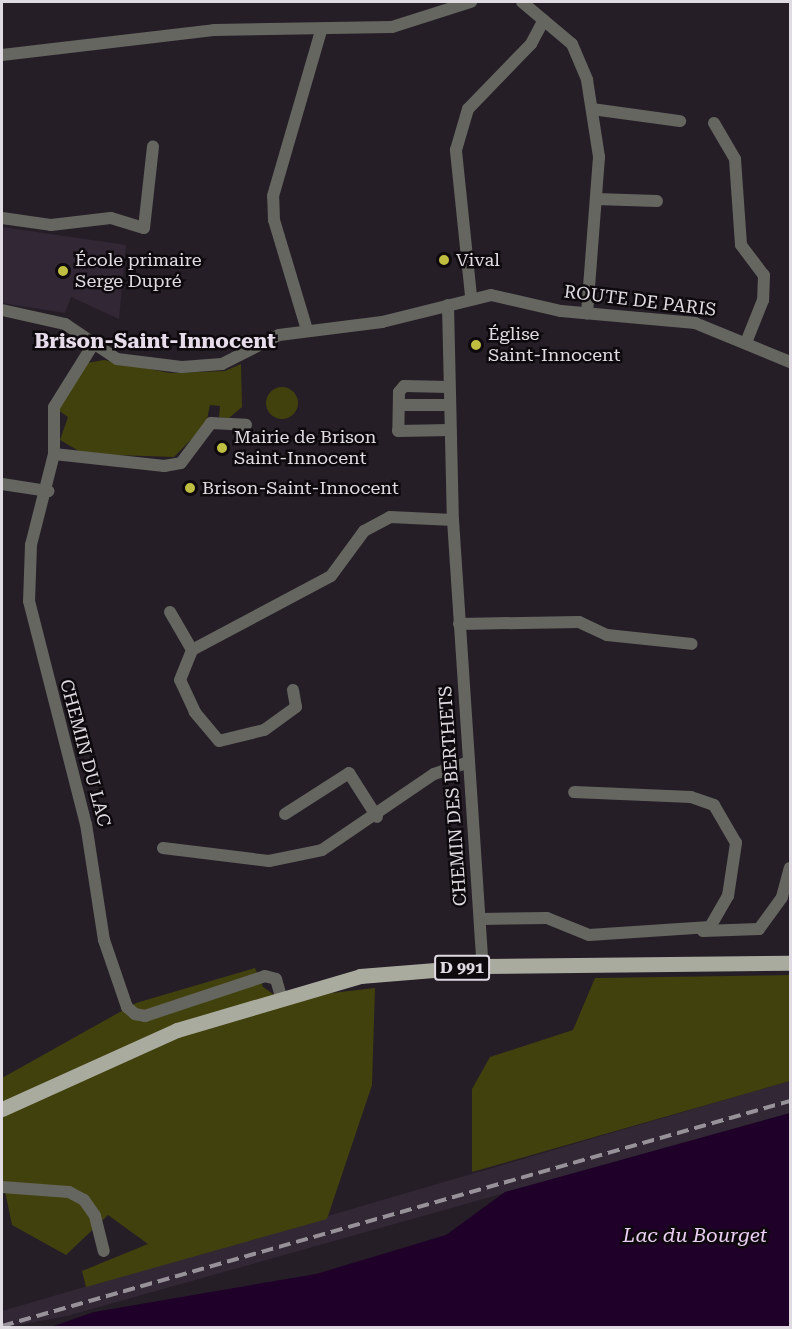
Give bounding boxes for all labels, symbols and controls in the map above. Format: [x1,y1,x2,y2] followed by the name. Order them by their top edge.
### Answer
[456,249,500,271] place label: Vival
[75,250,202,292] place label: École primaire Serge Dupré
[437,253,451,267] marker: Vival
[56,264,70,278] marker: École primaire Serge Dupré
[563,281,717,321] street label: ROUTE DE PARIS
[488,324,620,366] place label: Église Saint-Innocent
[34,328,276,354] district label: Brison-Saint-Innocent
[469,338,483,352] marker: Église Saint-Innocent
[234,427,376,470] place label: Mairie de Brison Saint-Innocent
[215,441,229,455] marker: Mairie de Brison Saint-Innocent
[202,477,399,499] place label: Brison-Saint-Innocent
[183,481,197,495] marker: Brison-Saint-Innocent
[55,677,115,829] street label: CHEMIN DU LAC
[435,685,471,907] street label: CHEMIN DES BERTHETS
[434,955,490,981] road number: D 991
[623,1223,767,1247] water label: Lac du Bourget

